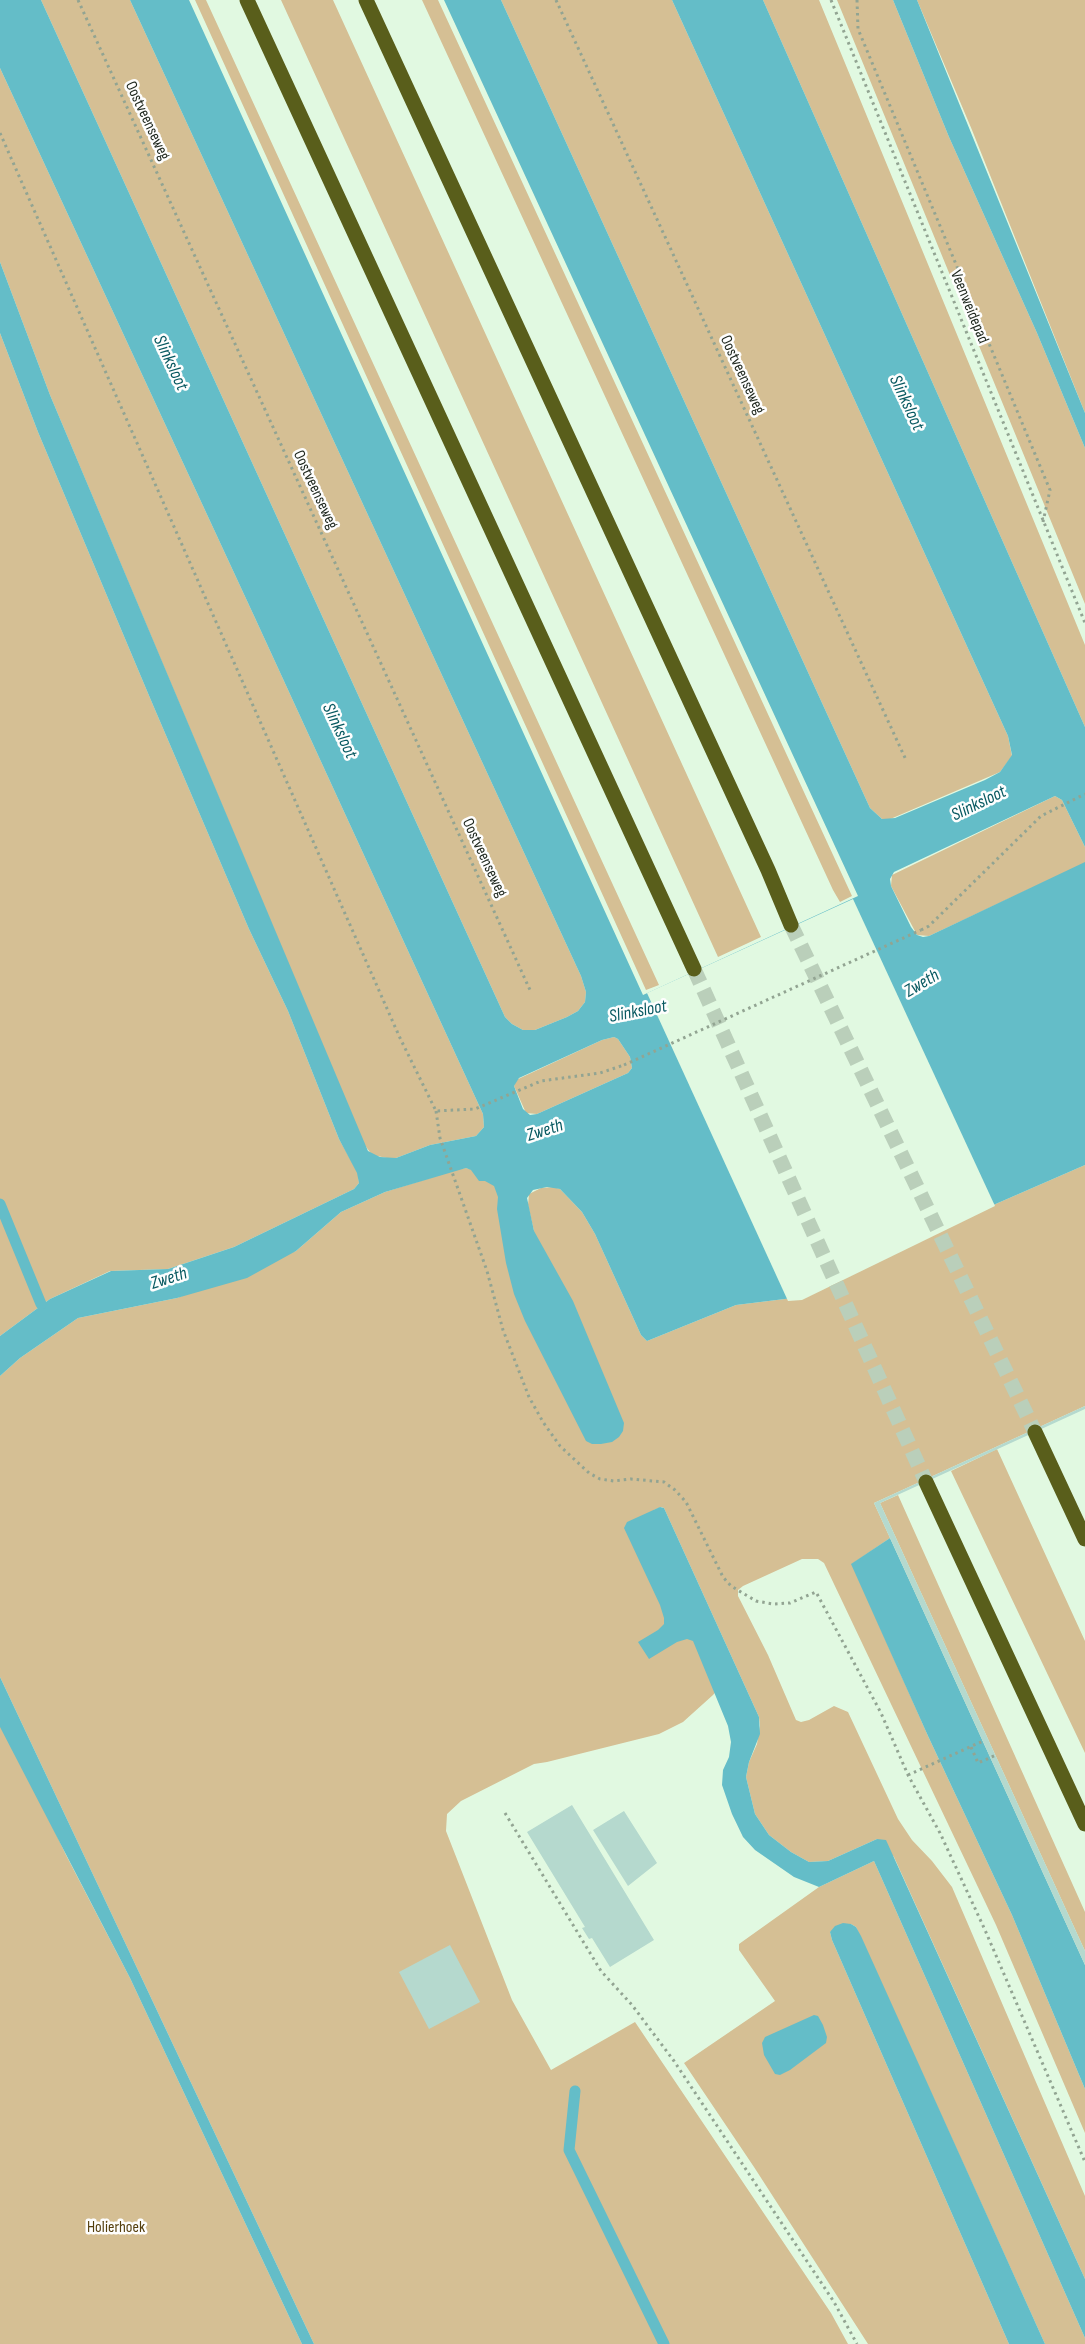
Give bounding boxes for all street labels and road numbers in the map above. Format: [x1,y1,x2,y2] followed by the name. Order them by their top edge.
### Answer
[120,79,174,163] street label: Oostveenseweg
[946,268,992,346] street label: Veenweidepad
[715,333,769,417] street label: Oostveenseweg
[288,448,342,532] street label: Oostveenseweg
[457,816,511,900] street label: Oostveenseweg

